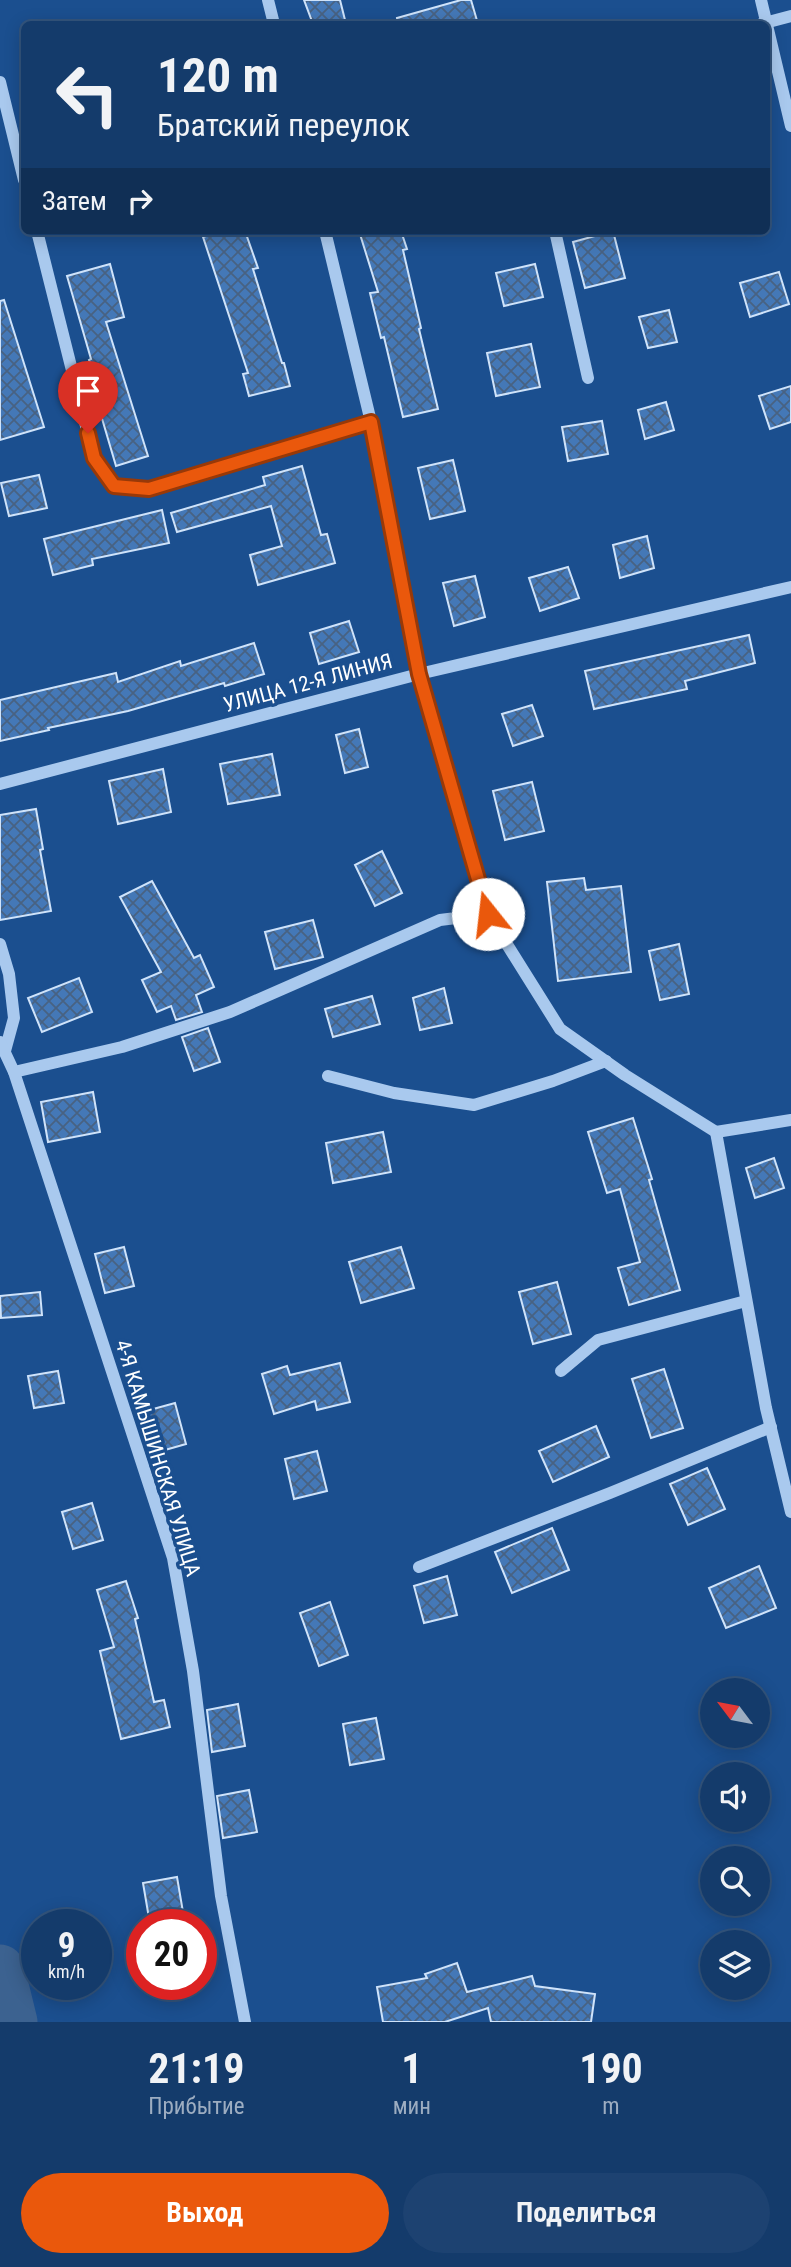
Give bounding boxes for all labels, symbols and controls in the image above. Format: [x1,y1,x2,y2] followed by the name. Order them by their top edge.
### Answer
[157,47,279,104] text: 120 m
[42,49,133,140] icon: left
[157,106,410,144] text: Братский переулок
[121,182,159,220] icon: right
[42,186,107,216] text: Затем
[58,361,118,433] pin
[69,372,107,410] icon: arrive
[221,649,395,717] street label: УЛИЦА 12-Я ЛИНИЯ
[451,877,525,951] position arrow
[111,1337,205,1579] street label: 4-Я КАМЫШИНСКАЯ УЛИЦА
[700,1678,770,1748] north arrow
[700,1678,770,2000] map controls
[700,1762,770,1832] button: sound
[700,1846,770,1916] button: search
[126,1909,217,2000] speed limit sign: 20
[58,1925,75,1966] text: 9
[700,1930,770,2000] button: layers
[48,1961,85,1982] text: km/h
[148,2044,245,2093] text: 21:19
[401,2044,422,2093] text: 1
[579,2044,643,2093] text: 190
[148,2093,245,2120] text: Прибытие
[393,2093,431,2120] text: мин
[602,2093,620,2120] text: m
[21,2173,389,2253] button: Выход
[403,2173,770,2253] button: Поделиться

